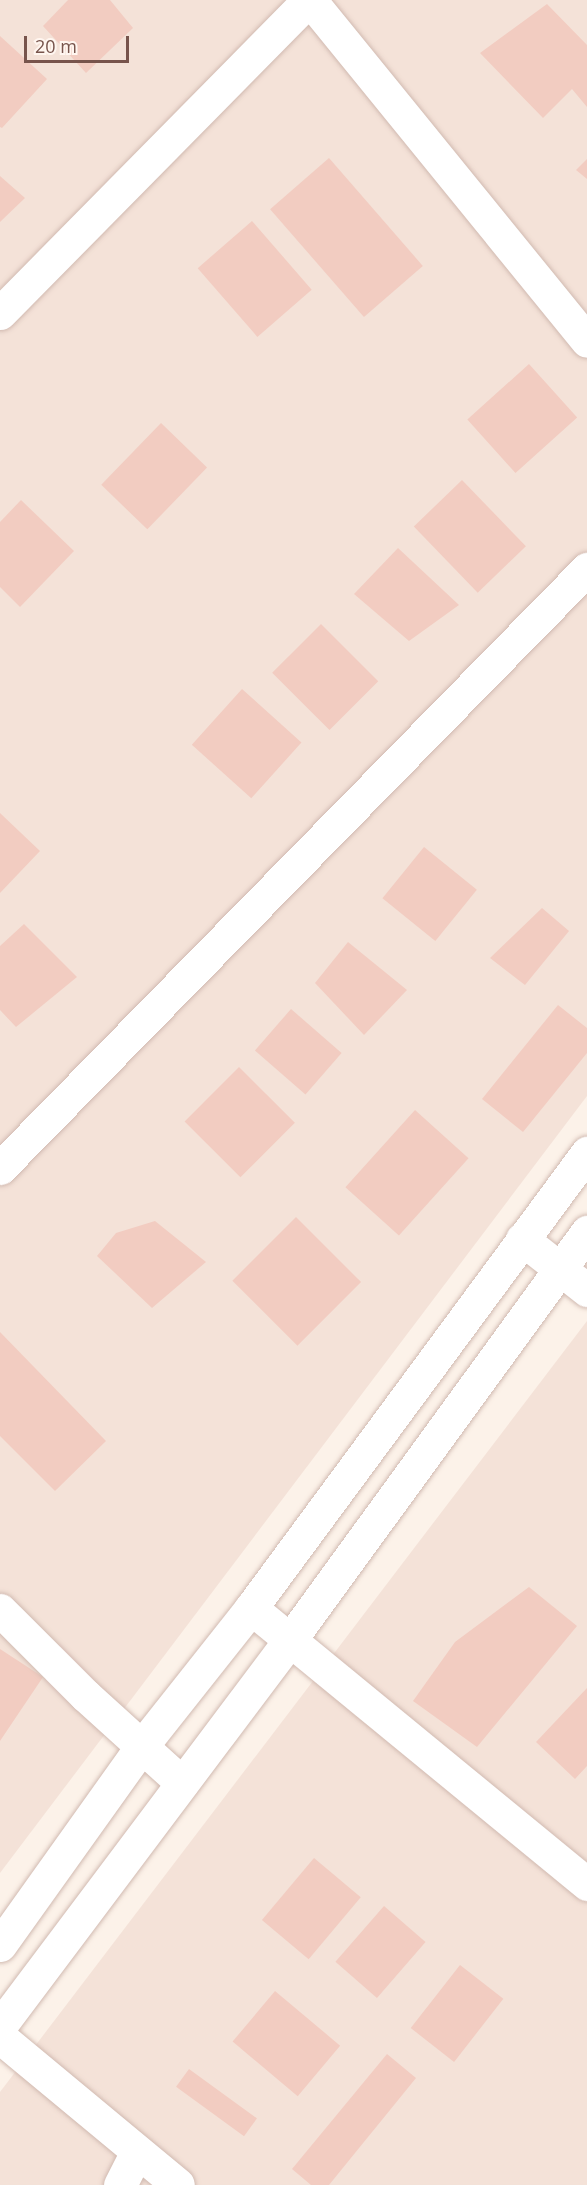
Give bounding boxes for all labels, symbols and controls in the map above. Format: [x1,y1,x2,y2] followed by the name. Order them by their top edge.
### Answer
[27,24,132,62] scale bar
[35,34,77,58] text: 20 m

